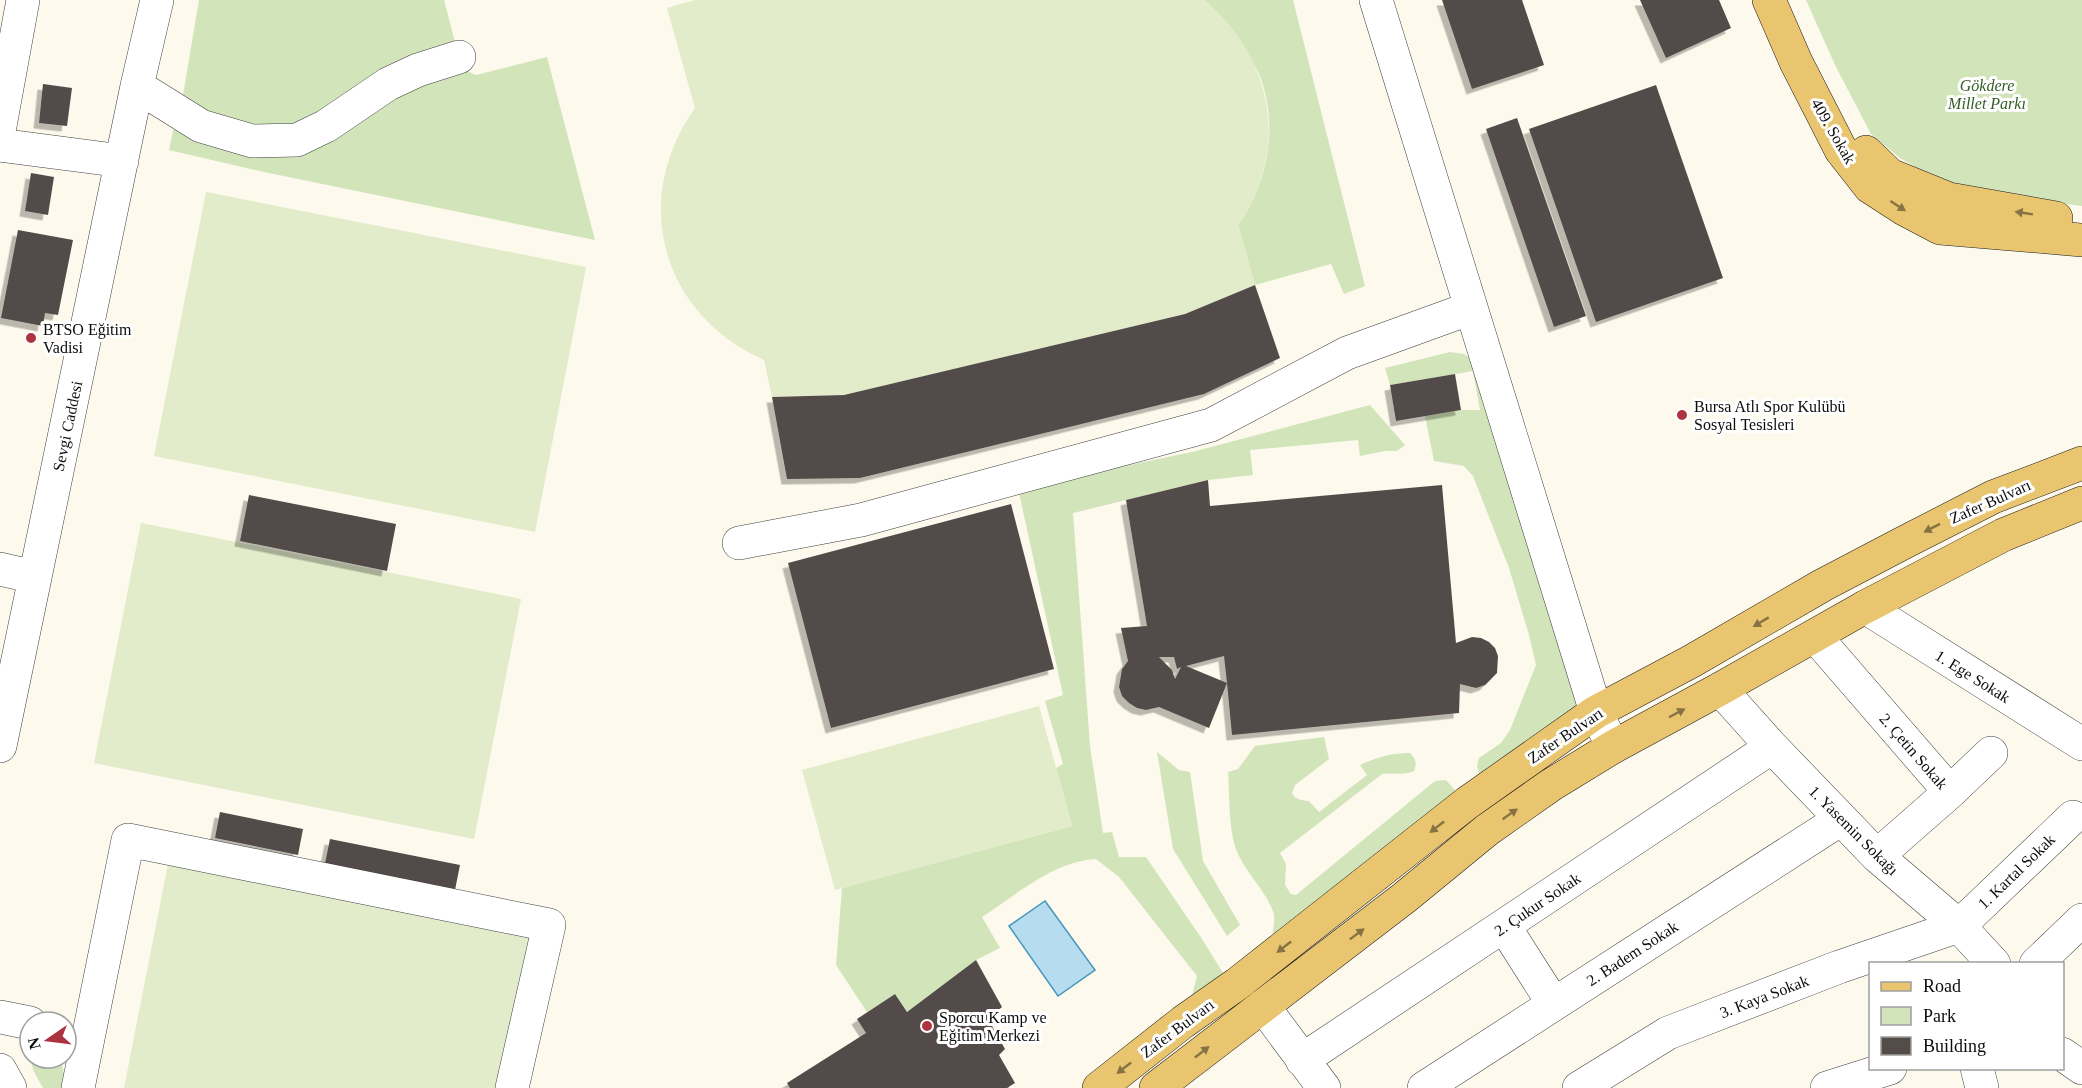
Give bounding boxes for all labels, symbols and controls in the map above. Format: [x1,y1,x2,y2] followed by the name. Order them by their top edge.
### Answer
[1947,77,2026,112] park label: Gökdere Millet Parkı
[1808,96,1859,167] street label: 409. Sokak
[1890,200,1907,211] one-way arrow
[2015,208,2034,217] one-way arrow
[43,321,132,356] place label: BTSO Eğitim Vadisi
[24,331,38,345] marker: BTSO Eğitim Vadisi
[50,379,86,473] street label: Sevgi Caddesi
[1694,398,1846,434] place label: Bursa Atlı Spor Kulübü Sosyal Tesisleri
[1675,408,1689,422] marker: Bursa Atlı Spor Kulübü Sosyal Tesisleri
[1947,476,2034,527] street label: Zafer Bulvarı
[1924,524,1941,533] one-way arrow
[1753,616,1769,627] one-way arrow
[1932,647,2013,707] street label: 1. Ege Sokak
[1525,704,1606,767] street label: Zafer Bulvarı
[1668,708,1686,718] one-way arrow
[1875,710,1951,793] street label: 2. Çetin Sokak
[1805,782,1902,880] street label: 1. Yasemin Sokağı
[1502,808,1518,820] one-way arrow
[1430,820,1445,832] one-way arrow
[1974,831,2058,912] street label: 1. Kartal Sokak
[1491,869,1584,940] street label: 2. Çukur Sokak
[1583,918,1681,989] street label: 2. Badem Sokak
[1349,927,1365,940] one-way arrow
[1276,941,1292,954] one-way arrow
[1869,962,2064,1070] legend
[1717,972,1811,1022] street label: 3. Kaya Sokak
[1923,976,1961,996] text: Road
[1138,995,1217,1061] street label: Zafer Bulvarı
[1923,1006,1956,1026] text: Park
[939,1009,1047,1045] place label: Sporcu Kamp ve Eğitim Merkezi
[18,1010,78,1070] north arrow
[920,1019,934,1033] marker: Sporcu Kamp ve Eğitim Merkezi
[24,1035,44,1051] text: N
[1923,1036,1986,1056] text: Building
[1194,1046,1210,1059] one-way arrow
[1116,1061,1132,1074] one-way arrow

